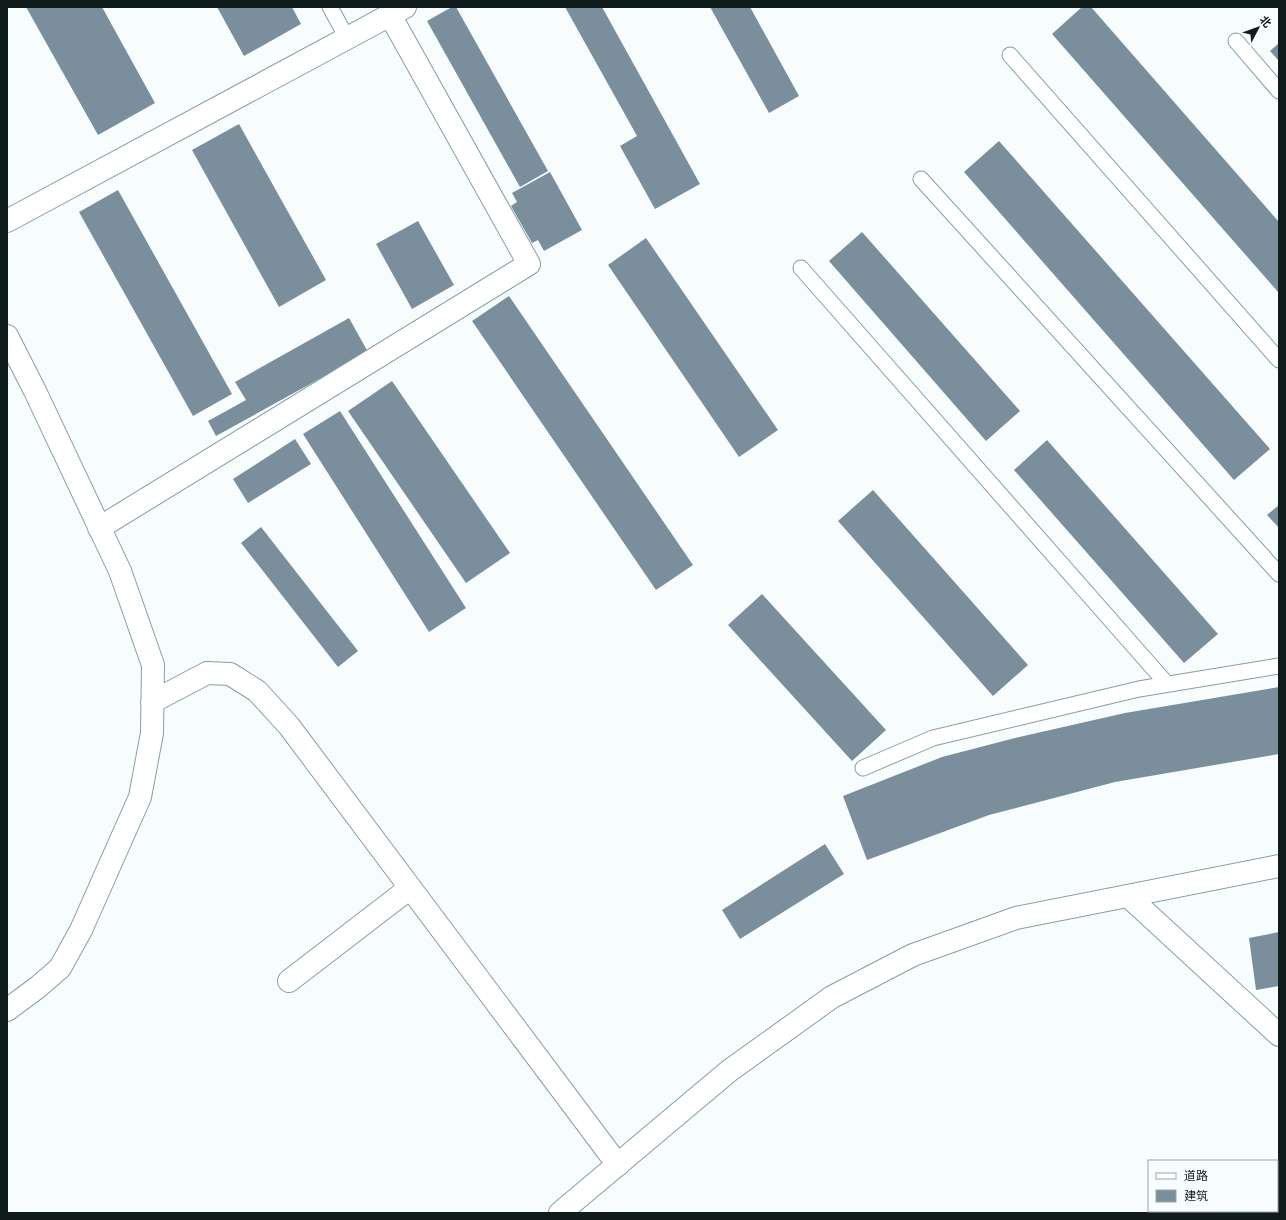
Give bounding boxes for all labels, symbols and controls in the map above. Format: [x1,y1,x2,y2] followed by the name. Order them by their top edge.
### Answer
[1238,8,1278,48] north arrow
[1257,12,1275,30] text: 北
[1148,1160,1278,1212] legend
[1184,1167,1208,1184] text: 道路
[1184,1187,1208,1204] text: 建筑

